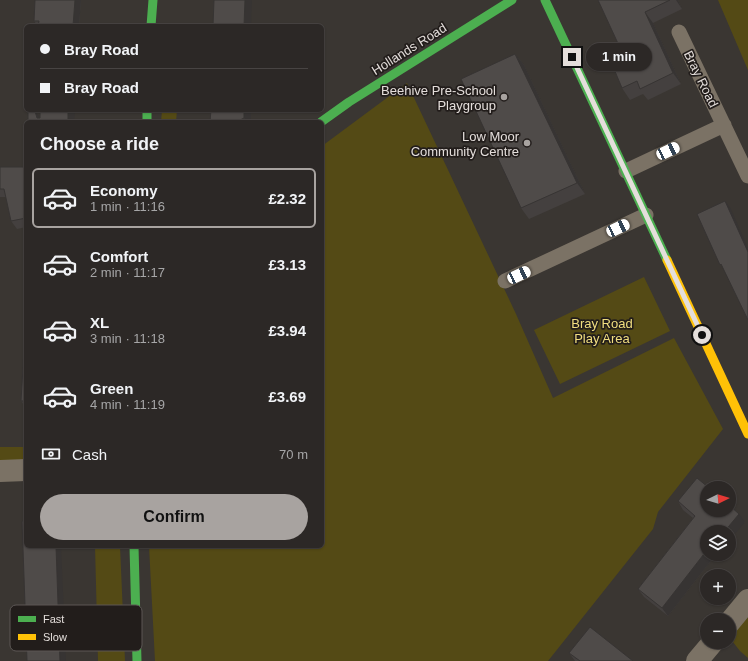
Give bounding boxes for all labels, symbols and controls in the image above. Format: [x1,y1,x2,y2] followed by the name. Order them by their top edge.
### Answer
[369,20,449,78] street label: Hollands Road
[64,41,139,58] text: Bray Road
[586,43,652,71] callout: 1 min
[563,48,581,66] route end
[681,48,721,110] street label: Bray Road
[602,49,636,64] text: 1 min
[64,79,139,96] text: Bray Road
[381,83,496,113] place label: Beehive Pre-School Playgroup
[499,92,509,102] marker: Beehive Pre-School Playgroup
[411,129,520,159] place label: Low Moor Community Centre
[40,134,159,154] text: Choose a ride
[522,138,532,148] marker: Low Moor Community Centre
[655,140,681,162] car
[42,180,78,216] icon: car
[90,182,158,199] text: Economy
[268,190,306,207] text: £2.32
[90,199,165,214] text: 1 min · 11:16
[605,217,631,239] car
[42,246,78,282] icon: car
[90,248,148,265] text: Comfort
[268,256,306,273] text: £3.13
[506,264,532,286] car
[90,265,165,280] text: 2 min · 11:17
[42,312,78,348] icon: car
[90,314,109,331] text: XL
[571,316,633,346] park label: Bray Road Play Area
[268,322,306,339] text: £3.94
[693,326,711,344] route start
[90,331,165,346] text: 3 min · 11:18
[42,378,78,414] icon: car
[90,380,133,397] text: Green
[268,388,306,405] text: £3.69
[90,397,165,412] text: 4 min · 11:19
[40,443,62,465] icon: cash
[72,446,107,463] text: Cash
[279,447,308,462] text: 70 m
[700,481,736,517] north arrow
[700,481,736,649] map controls
[40,494,308,540] button: Confirm
[700,525,736,561] button: layers
[700,569,736,605] button: +
[10,605,142,651] legend
[43,613,64,625] text: Fast
[700,613,736,649] button: −
[43,631,67,643] text: Slow

